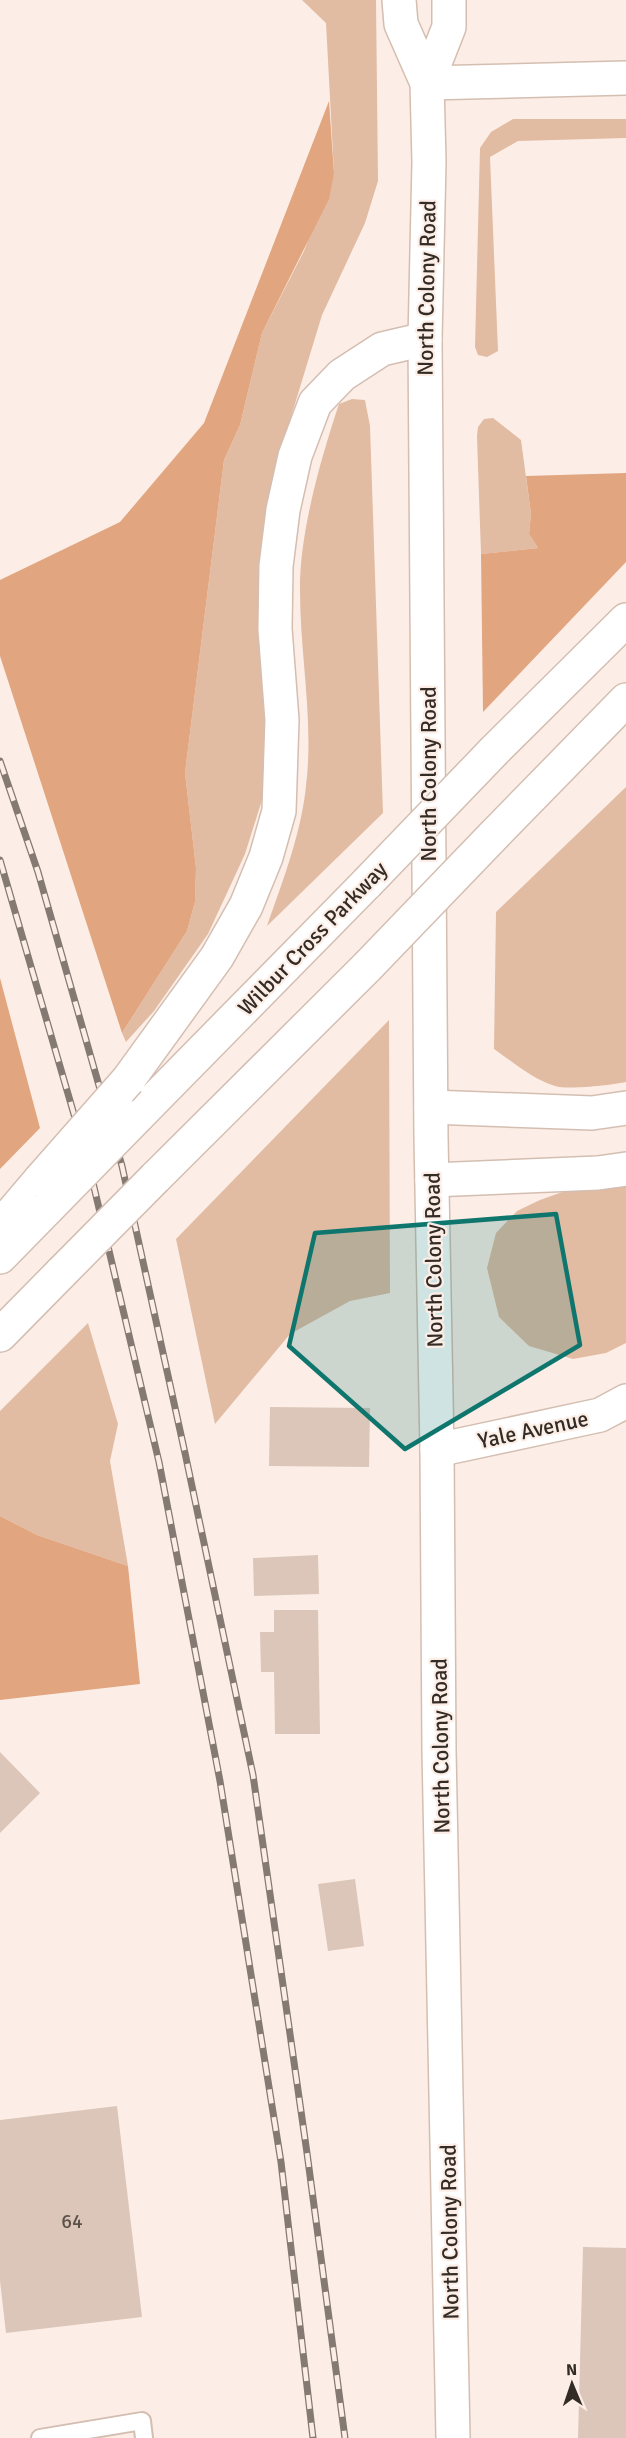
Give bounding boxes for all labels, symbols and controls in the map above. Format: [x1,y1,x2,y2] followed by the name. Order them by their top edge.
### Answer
[411,200,442,376] street label: North Colony Road
[415,686,442,862] street label: North Colony Road
[232,855,393,1021] street label: Wilbur Cross Parkway
[418,1172,449,1348] street label: North Colony Road
[475,1405,591,1454] street label: Yale Avenue
[425,1658,456,1834] street label: North Colony Road
[434,2144,465,2320] street label: North Colony Road
[61,2209,83,2234] house number: 64
[542,2354,602,2414] north arrow
[566,2360,577,2380] text: N

